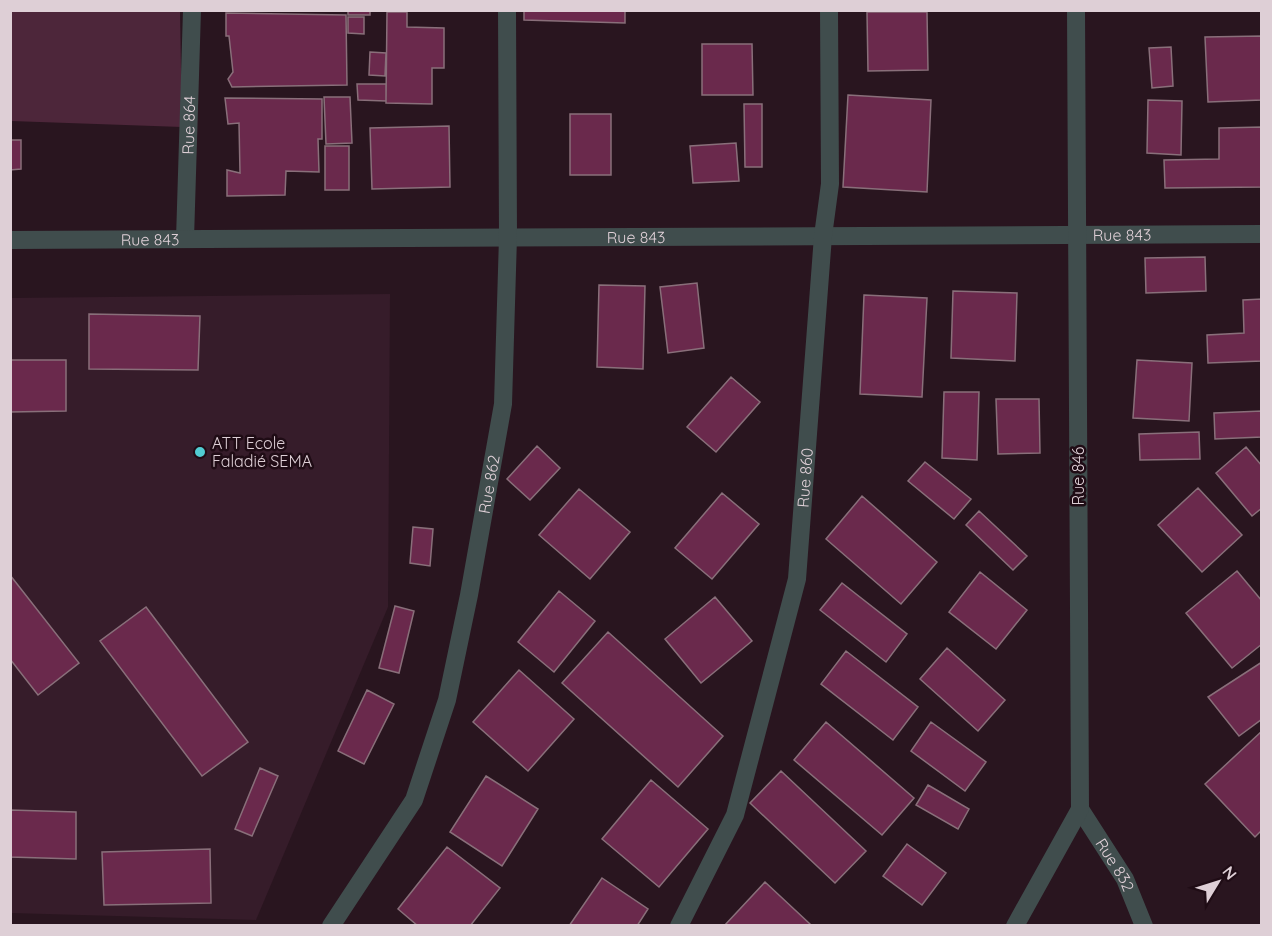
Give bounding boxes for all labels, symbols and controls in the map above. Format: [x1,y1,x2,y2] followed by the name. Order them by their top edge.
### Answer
[178,95,199,155] street label: Rue 864
[1093,225,1151,245] street label: Rue 843
[607,227,665,247] street label: Rue 843
[121,229,179,249] street label: Rue 843
[212,433,312,471] place label: ATT Ecole Faladié SEMA
[193,445,207,459] marker: ATT Ecole Faladié SEMA
[1068,446,1088,505] street label: Rue 846
[792,447,817,508] street label: Rue 860
[474,453,504,515] street label: Rue 862
[1091,834,1139,894] street label: Rue 832
[1188,852,1248,912] north arrow
[1218,862,1241,884] text: N

